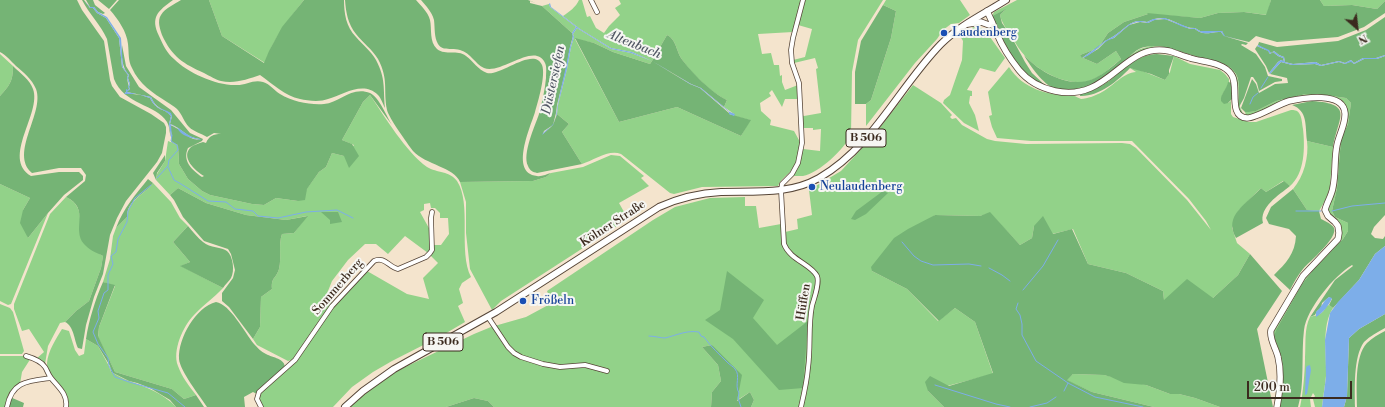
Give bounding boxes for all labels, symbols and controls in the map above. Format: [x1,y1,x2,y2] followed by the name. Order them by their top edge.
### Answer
[1337,8,1377,48] north arrow
[952,26,1017,40] place label: Laudenberg
[605,27,663,63] water label: Altenbach
[939,28,949,38] marker: Laudenberg
[1356,30,1370,47] text: N
[539,44,569,116] water label: Düstersiefen
[846,129,886,147] road number: B 506
[820,180,902,194] place label: Neulaudenberg
[807,182,817,192] marker: Neulaudenberg
[578,198,648,250] street label: Kölner Straße
[310,256,366,318] street label: Sommerberg
[794,283,814,321] street label: Hüffen
[531,294,574,308] place label: Frößeln
[518,296,528,306] marker: Frößeln
[423,333,463,351] road number: B 506
[1249,373,1354,399] scale bar
[1254,380,1290,395] text: 200 m

